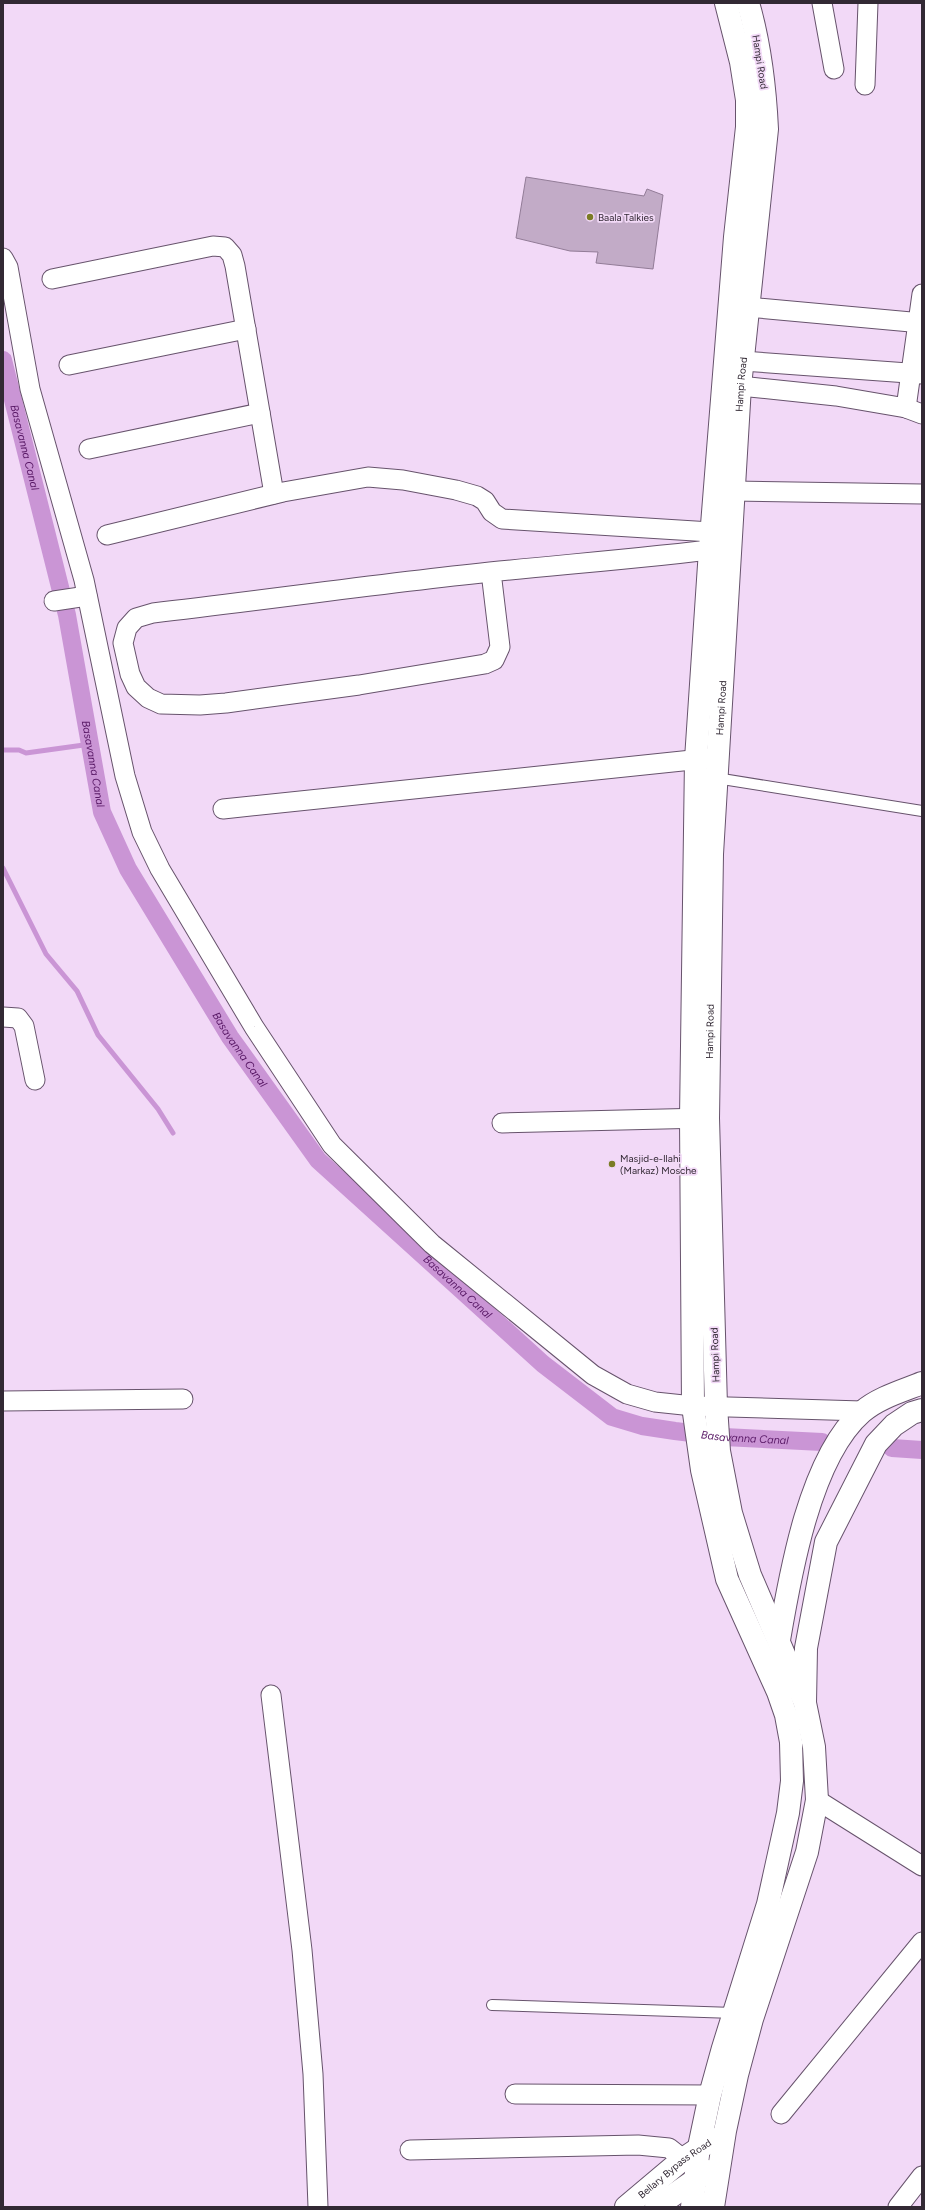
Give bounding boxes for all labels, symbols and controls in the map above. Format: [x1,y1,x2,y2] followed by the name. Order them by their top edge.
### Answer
[749,34,771,90] street label: Hampi Road
[598,211,654,224] place label: Baala Talkies
[585,212,595,222] marker: Baala Talkies
[732,356,750,412] street label: Hampi Road
[8,403,42,492] water label: Basavanna Canal
[713,680,729,736] street label: Hampi Road
[79,719,108,809] water label: Basavanna Canal
[702,1004,716,1059] street label: Hampi Road
[210,1010,270,1090] water label: Basavanna Canal
[620,1152,697,1177] place label: Masjid-e-Ilahi (Markaz) Mosche
[607,1159,617,1169] marker: Masjid-e-Ilahi (Markaz) Mosche
[421,1252,495,1321] water label: Basavanna Canal
[708,1327,722,1383] street label: Hampi Road
[700,1428,790,1447] water label: Basavanna Canal
[635,2136,714,2201] street label: Bellary Bypass Road

